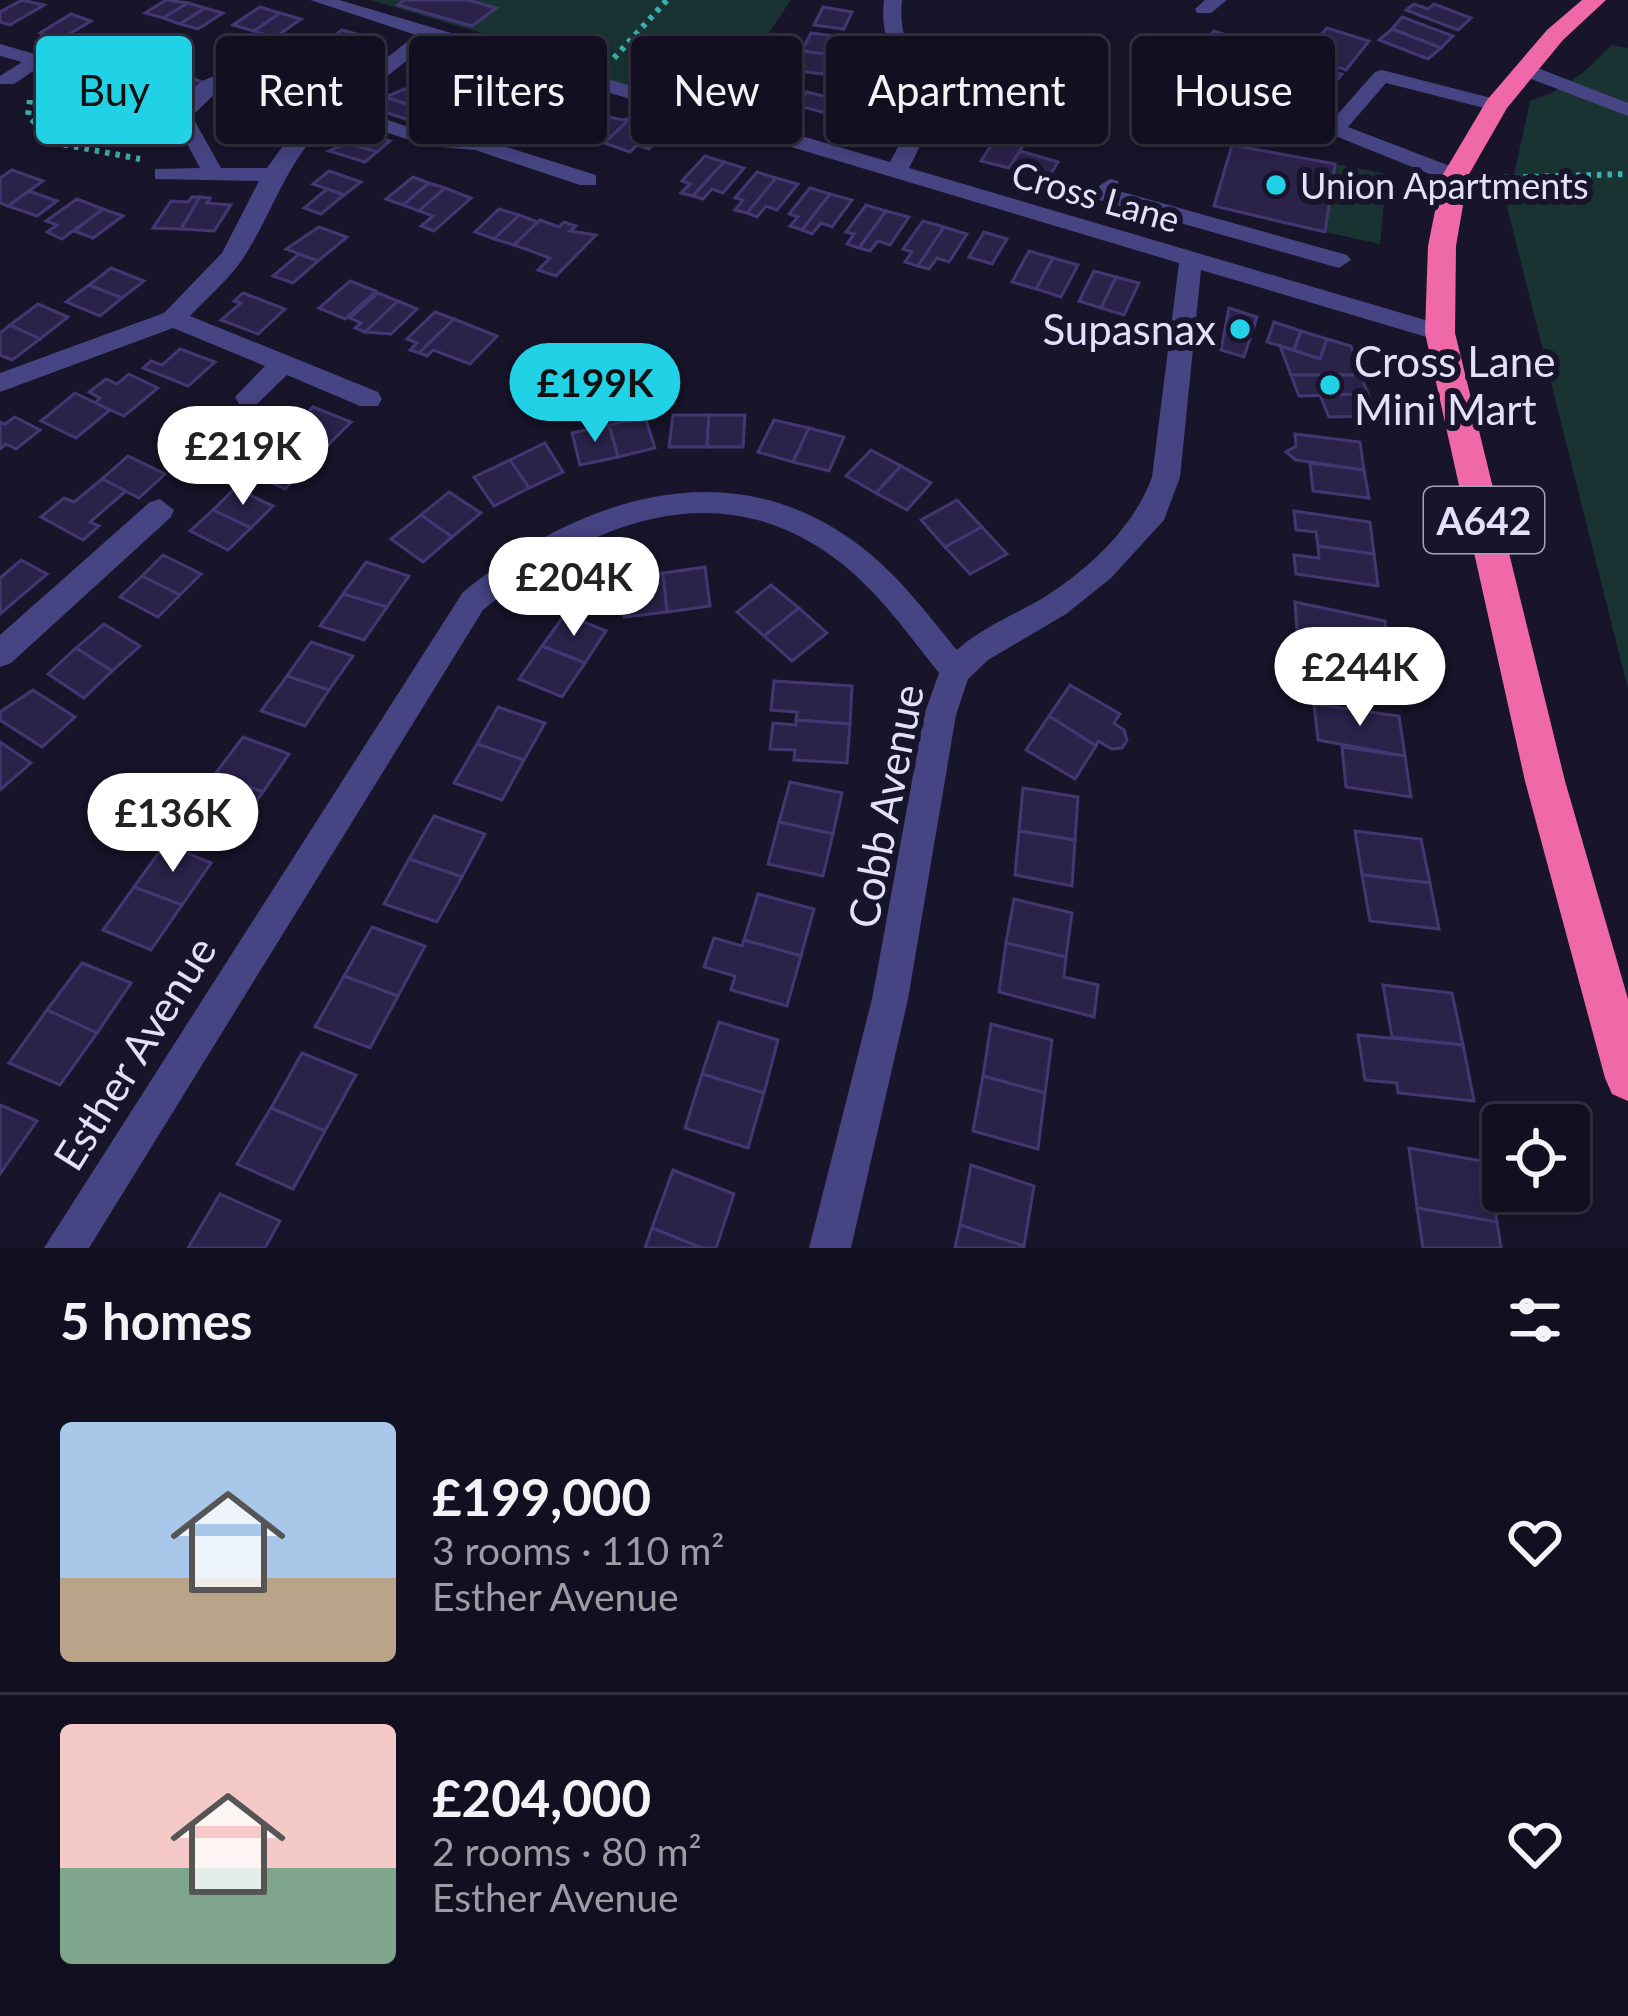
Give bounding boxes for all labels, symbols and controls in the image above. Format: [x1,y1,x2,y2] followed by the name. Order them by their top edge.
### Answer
[36,36,192,144] chip: Buy
[216,36,385,144] chip: Rent
[409,36,607,144] chip: Filters
[631,36,802,144] chip: New
[826,36,1108,144] chip: Apartment
[1132,36,1335,144] chip: House
[1007,151,1185,241] street label: Cross Lane
[1300,163,1589,207] place label: Union Apartments
[1263,172,1289,198] marker: Union Apartments
[1042,304,1216,354] place label: Supasnax
[1227,316,1253,342] marker: Supasnax
[1354,336,1555,434] place label: Cross Lane Mini Mart
[511,343,679,445] pin: £199K
[536,359,654,405] text: £199K
[1317,372,1343,398] marker: Cross Lane Mini Mart
[159,406,327,508] pin: £219K
[184,422,302,468] text: £219K
[1424,487,1544,553] road number: A642
[490,537,658,639] pin: £204K
[515,553,633,599] text: £204K
[1276,627,1444,729] pin: £244K
[1301,643,1419,689] text: £244K
[837,680,933,932] street label: Cobb Avenue
[89,773,257,875] pin: £136K
[114,789,232,835] text: £136K
[42,927,226,1179] street label: Esther Avenue
[1482,1104,1590,1212] map controls
[1482,1104,1590,1212] button: locate
[1502,1287,1568,1353] icon: filters
[60,1290,252,1351] text: 5 homes
[432,1466,651,1527] text: £199,000
[156,1470,300,1614] icon: home
[1502,1509,1568,1575] icon: heart
[432,1527,724,1573] text: 3 rooms · 110 m²
[432,1573,679,1619] text: Esther Avenue
[432,1767,651,1828] text: £204,000
[156,1772,300,1916] icon: home
[1502,1811,1568,1877] icon: heart
[432,1828,702,1874] text: 2 rooms · 80 m²
[432,1874,679,1920] text: Esther Avenue

